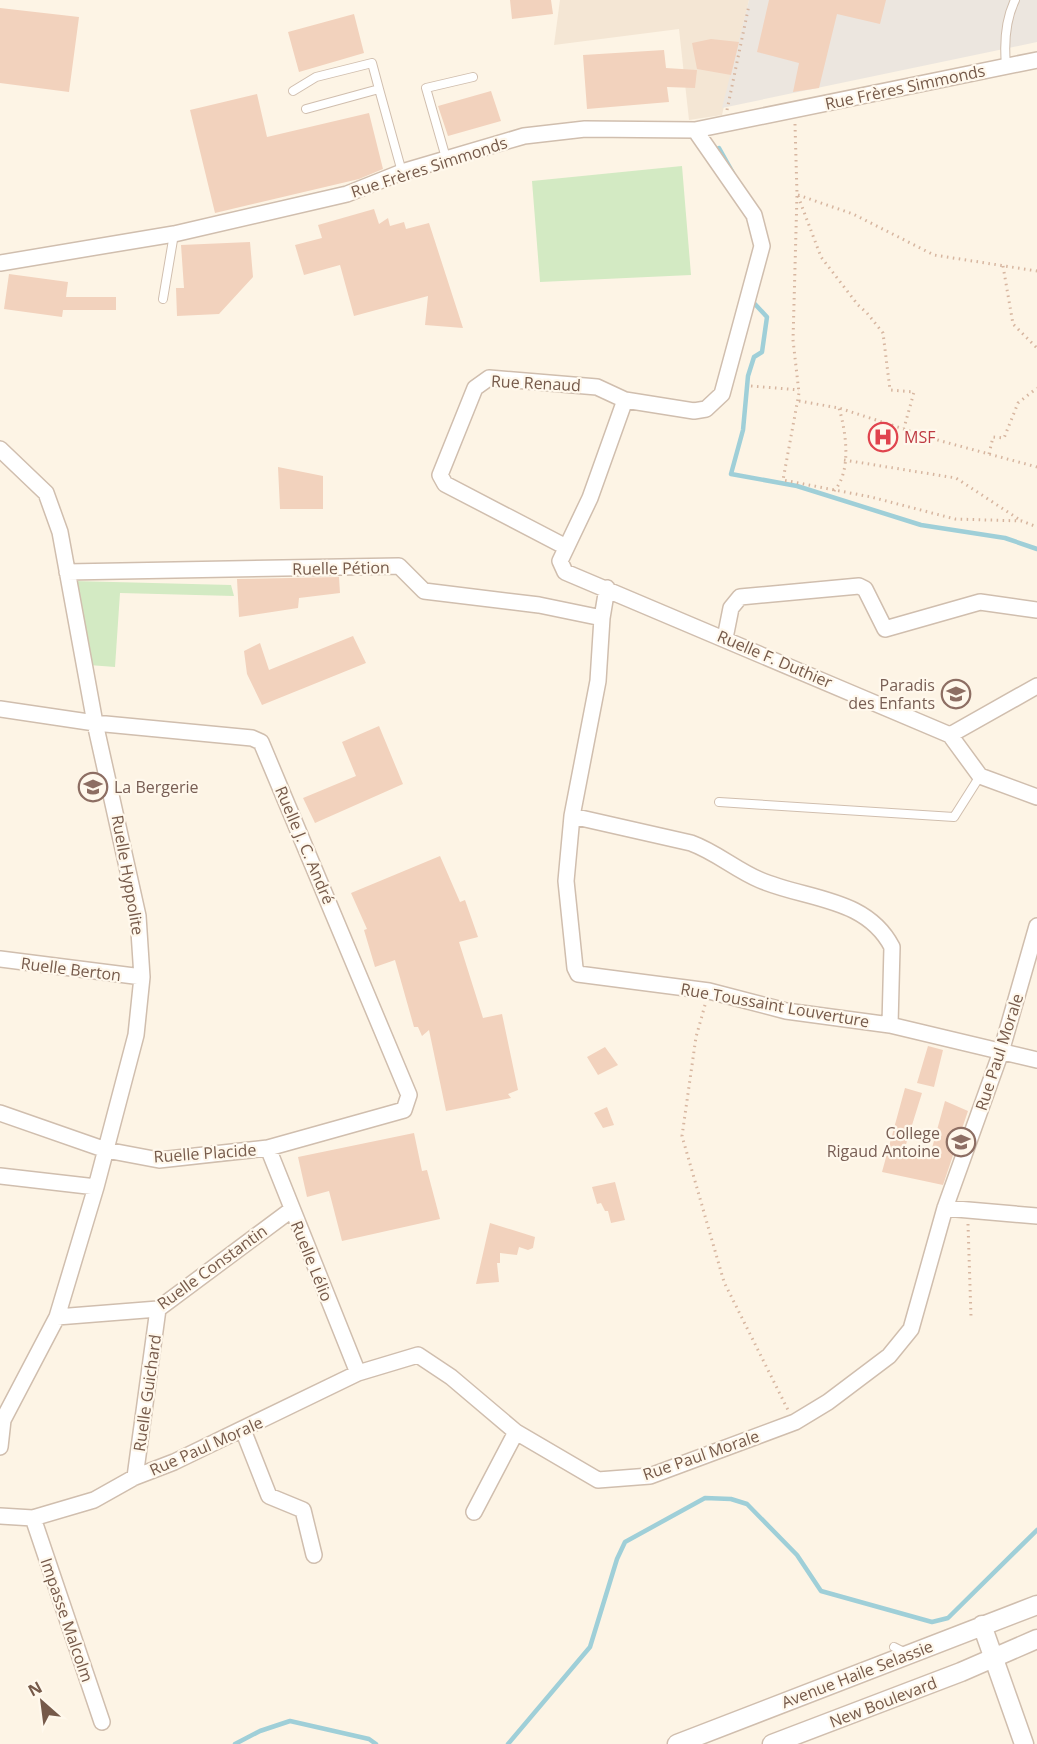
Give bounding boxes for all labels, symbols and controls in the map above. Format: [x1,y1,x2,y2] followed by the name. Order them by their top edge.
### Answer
[823,59,987,115] street label: Rue Frères Simmonds
[348,131,510,203] street label: Rue Frères Simmonds
[490,370,582,396] street label: Rue Renaud
[867,421,899,453] hospital icon: MSF
[904,426,935,448] place label: MSF
[292,556,390,580] street label: Ruelle Pétion
[714,625,836,693] street label: Ruelle F. Duthier
[848,674,935,714] place label: Paradis des Enfants
[940,678,972,710] school or university icon: Paradis des Enfants
[77,771,109,803] school or university icon: La Bergerie
[114,776,199,798] place label: La Bergerie
[270,783,340,907] street label: Ruelle J. C. André
[107,813,149,937] street label: Ruelle Hyppolite
[20,952,122,986] street label: Ruelle Berton
[679,978,871,1032] street label: Rue Toussaint Louverture
[970,991,1028,1113] street label: Rue Paul Morale
[827,1122,940,1162] place label: College Rigaud Antoine
[945,1126,977,1158] school or university icon: College Rigaud Antoine
[153,1138,257,1168] street label: Ruelle Placide
[286,1218,338,1304] street label: Ruelle Lélio
[153,1220,271,1314] street label: Ruelle Constantin
[128,1333,166,1453] street label: Ruelle Guichard
[146,1411,266,1481] street label: Rue Paul Morale
[640,1425,762,1485] street label: Rue Paul Morale
[35,1555,99,1685] street label: Impasse Malcolm
[778,1635,936,1713] street label: Avenue Haile Selassie
[826,1671,940,1733] street label: New Boulevard
[12,1672,72,1732] north arrow
[24,1676,46,1702] text: N

